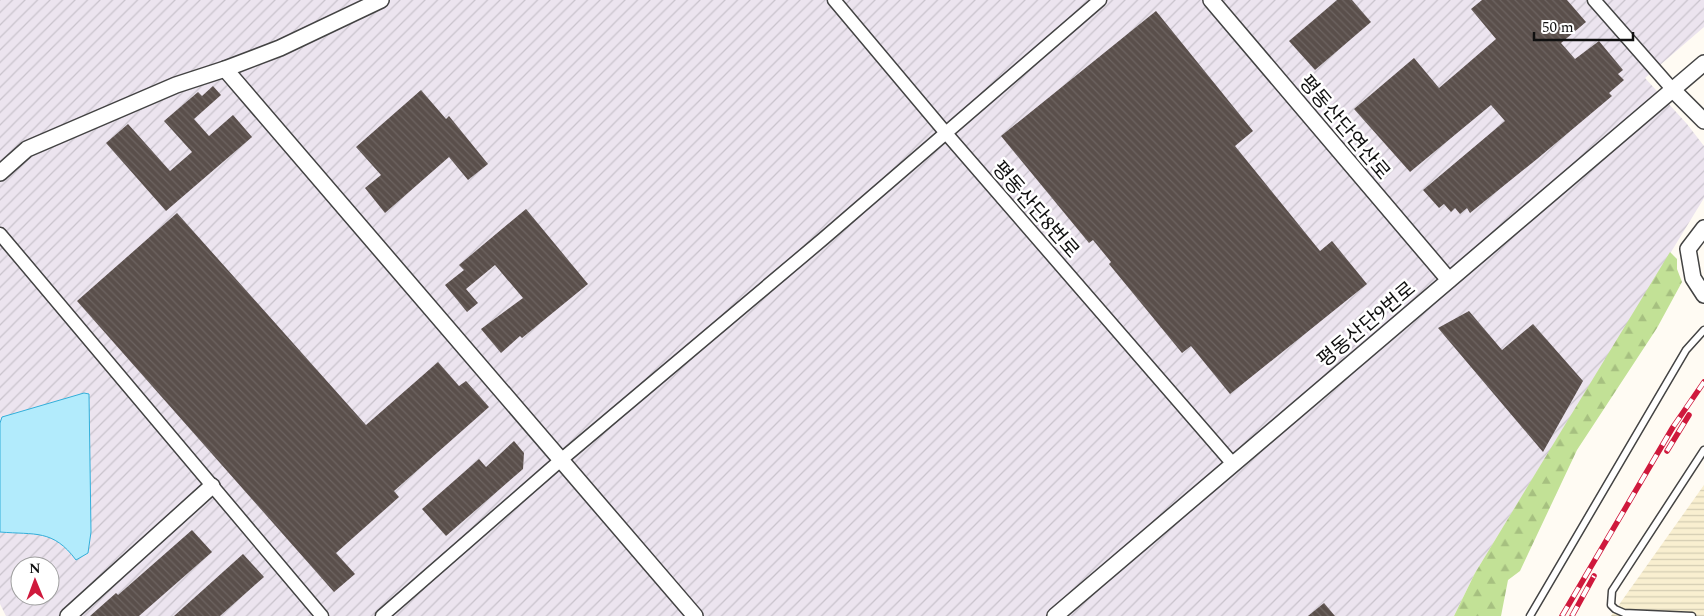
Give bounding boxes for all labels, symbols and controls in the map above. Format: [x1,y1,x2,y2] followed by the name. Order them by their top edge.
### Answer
[1534,10,1633,42] scale bar
[1542,16,1574,39] text: 50 m
[1291,69,1397,187] street label: 평동산단연산로
[984,154,1086,265] street label: 평동산단8번로
[1311,275,1422,375] street label: 평동산단9번로
[10,556,60,606] north arrow
[29,558,41,579] text: N

